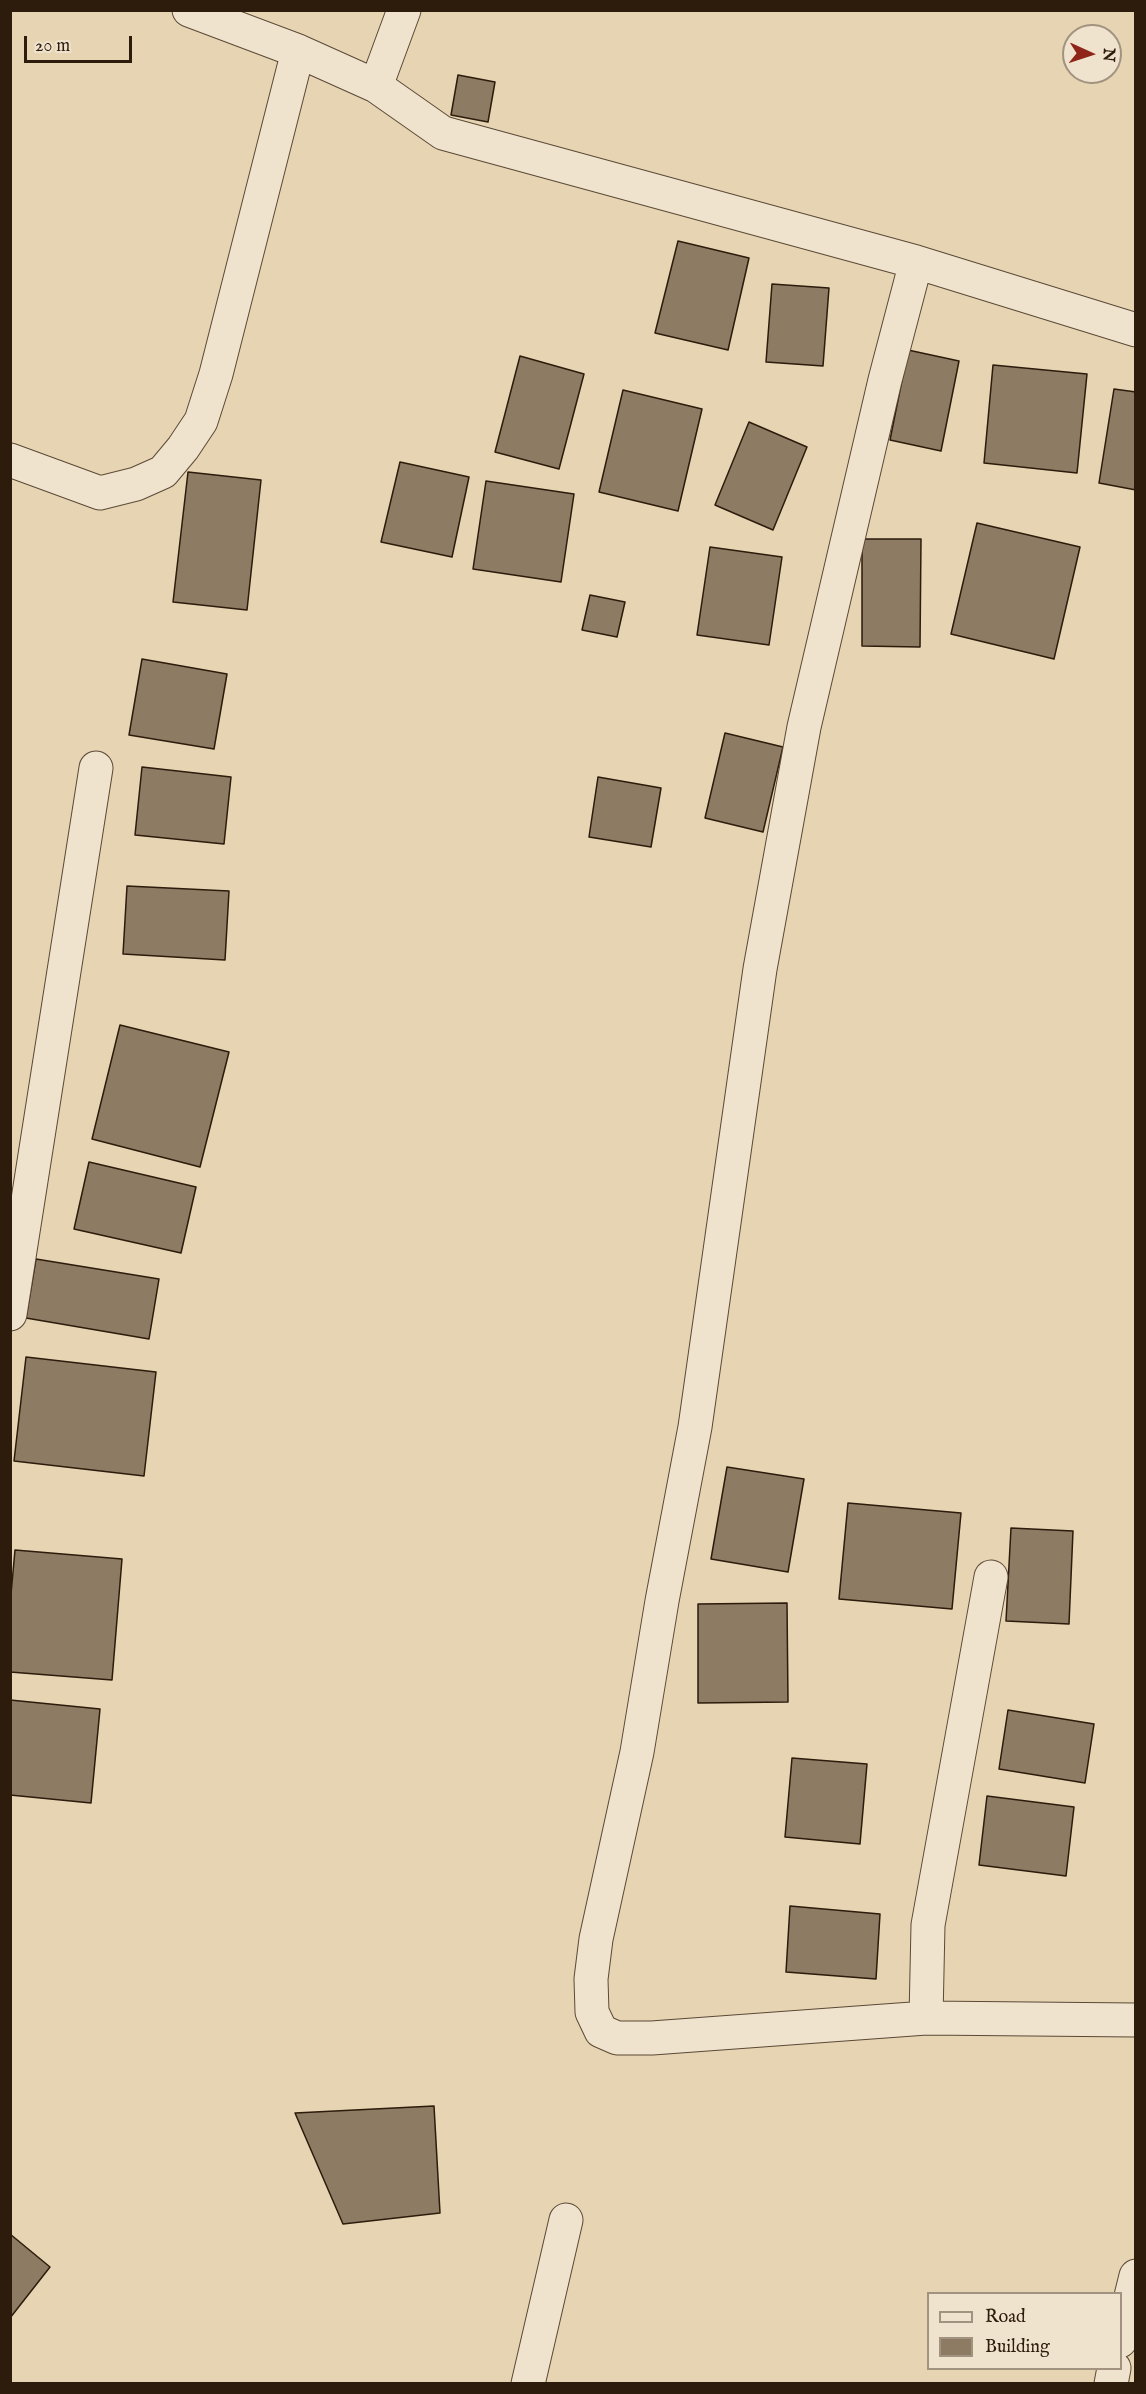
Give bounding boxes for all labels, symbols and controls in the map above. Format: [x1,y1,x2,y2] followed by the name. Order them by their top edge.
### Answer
[27,24,135,62] scale bar
[1062,24,1122,84] north arrow
[35,35,70,58] text: 20 m
[1098,47,1118,62] text: N
[927,2292,1122,2370] legend
[985,2306,1026,2329] text: Road
[985,2336,1050,2359] text: Building

